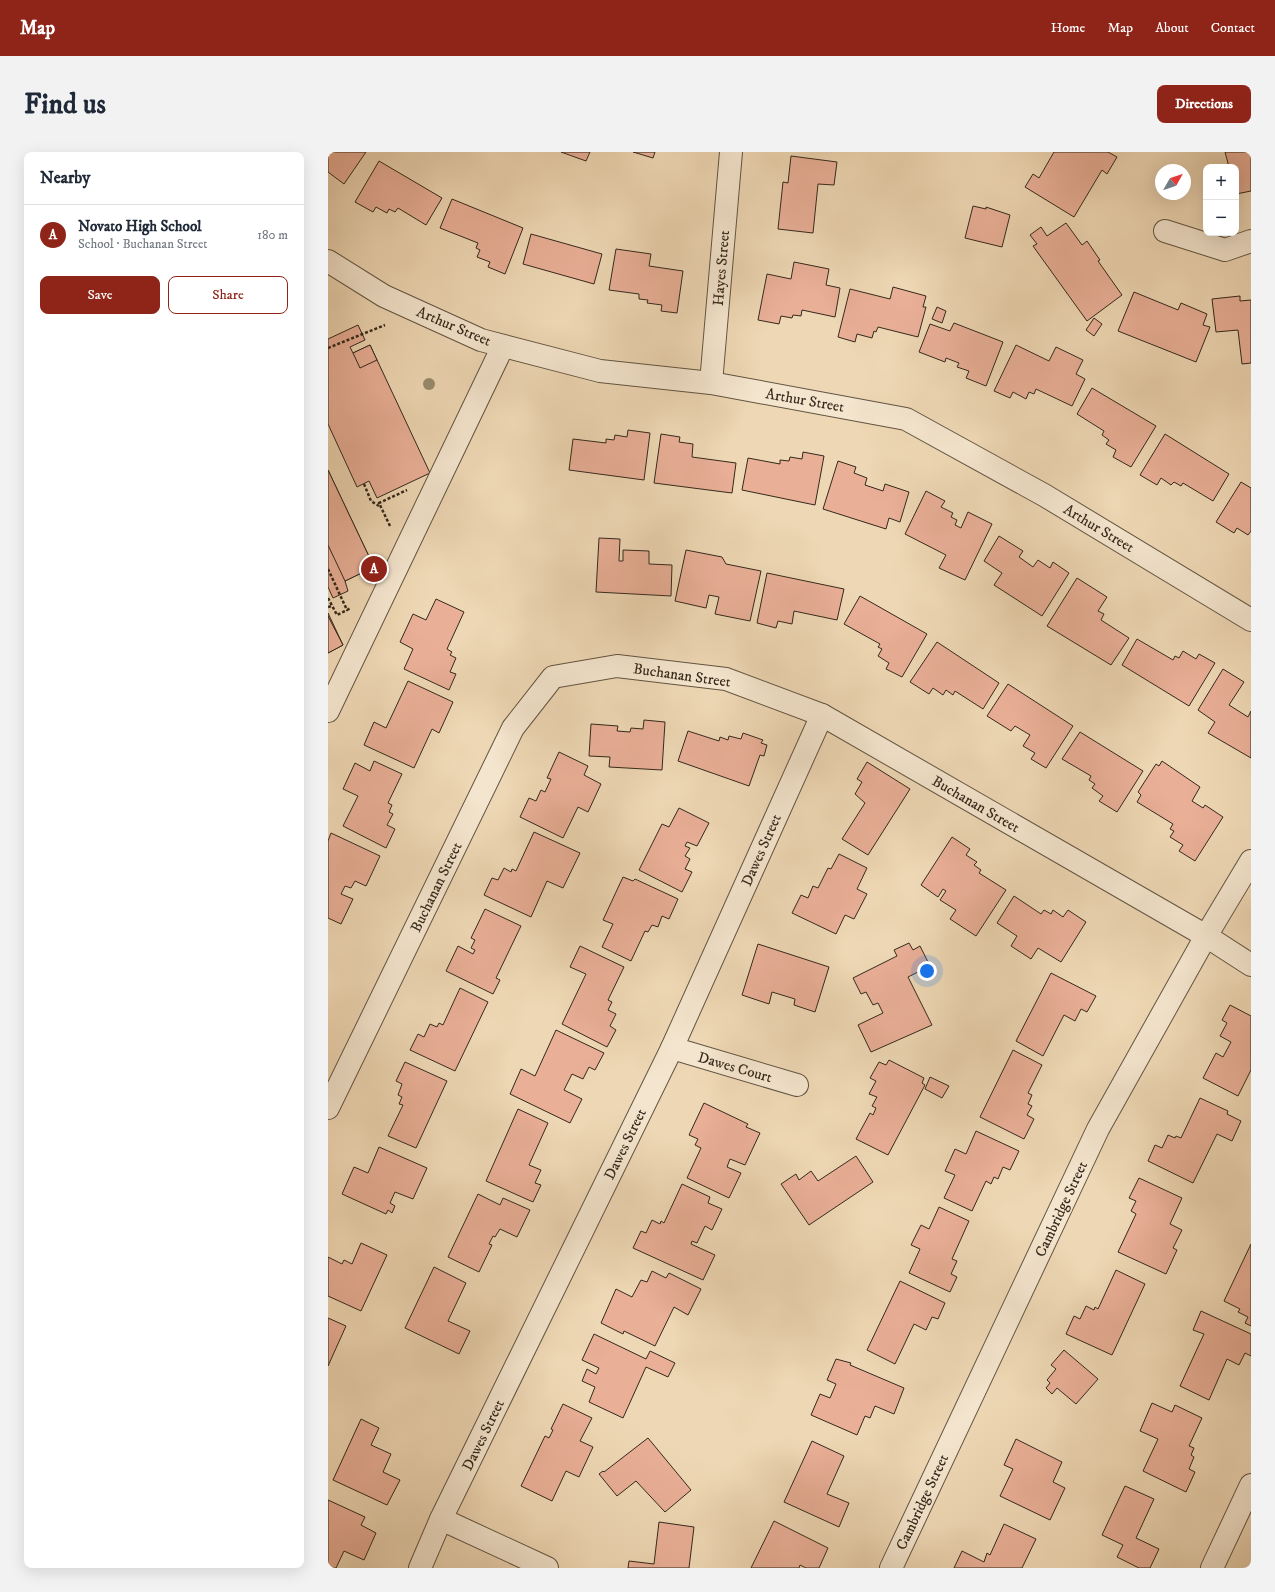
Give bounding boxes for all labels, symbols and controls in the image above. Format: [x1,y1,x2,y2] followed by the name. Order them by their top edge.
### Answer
[20,17,55,40] text: Map
[1051,19,1085,37] text: Home
[1107,19,1133,37] text: Map
[1155,19,1189,37] text: About
[1211,19,1255,37] text: Contact
[1157,85,1251,123] button: Directions
[24,87,106,122] text: Find us
[1155,164,1191,200] north arrow
[1203,164,1239,236] map controls
[1203,164,1239,200] button: +
[40,167,90,189] text: Nearby
[1203,200,1239,236] button: −
[78,217,202,236] text: Novato High School
[49,227,57,243] text: A
[257,227,288,243] text: 180 m
[709,229,734,307] street label: Hayes Street
[78,236,207,252] text: School · Buchanan Street
[40,276,160,314] button: Save
[168,276,288,314] button: Share
[414,302,494,351] street label: Arthur Street
[764,384,846,417] street label: Arthur Street
[1060,500,1138,557] street label: Arthur Street
[361,554,387,584] pin: A
[632,659,732,692] street label: Buchanan Street
[928,772,1023,837] street label: Buchanan Street
[737,811,786,889] street label: Dawes Street
[406,839,467,936] street label: Buchanan Street
[917,961,937,981] your location
[696,1048,774,1087] street label: Dawes Court
[600,1105,651,1183] street label: Dawes Street
[1031,1158,1092,1260] street label: Cambridge Street
[458,1396,509,1474] street label: Dawes Street
[892,1451,953,1553] street label: Cambridge Street

